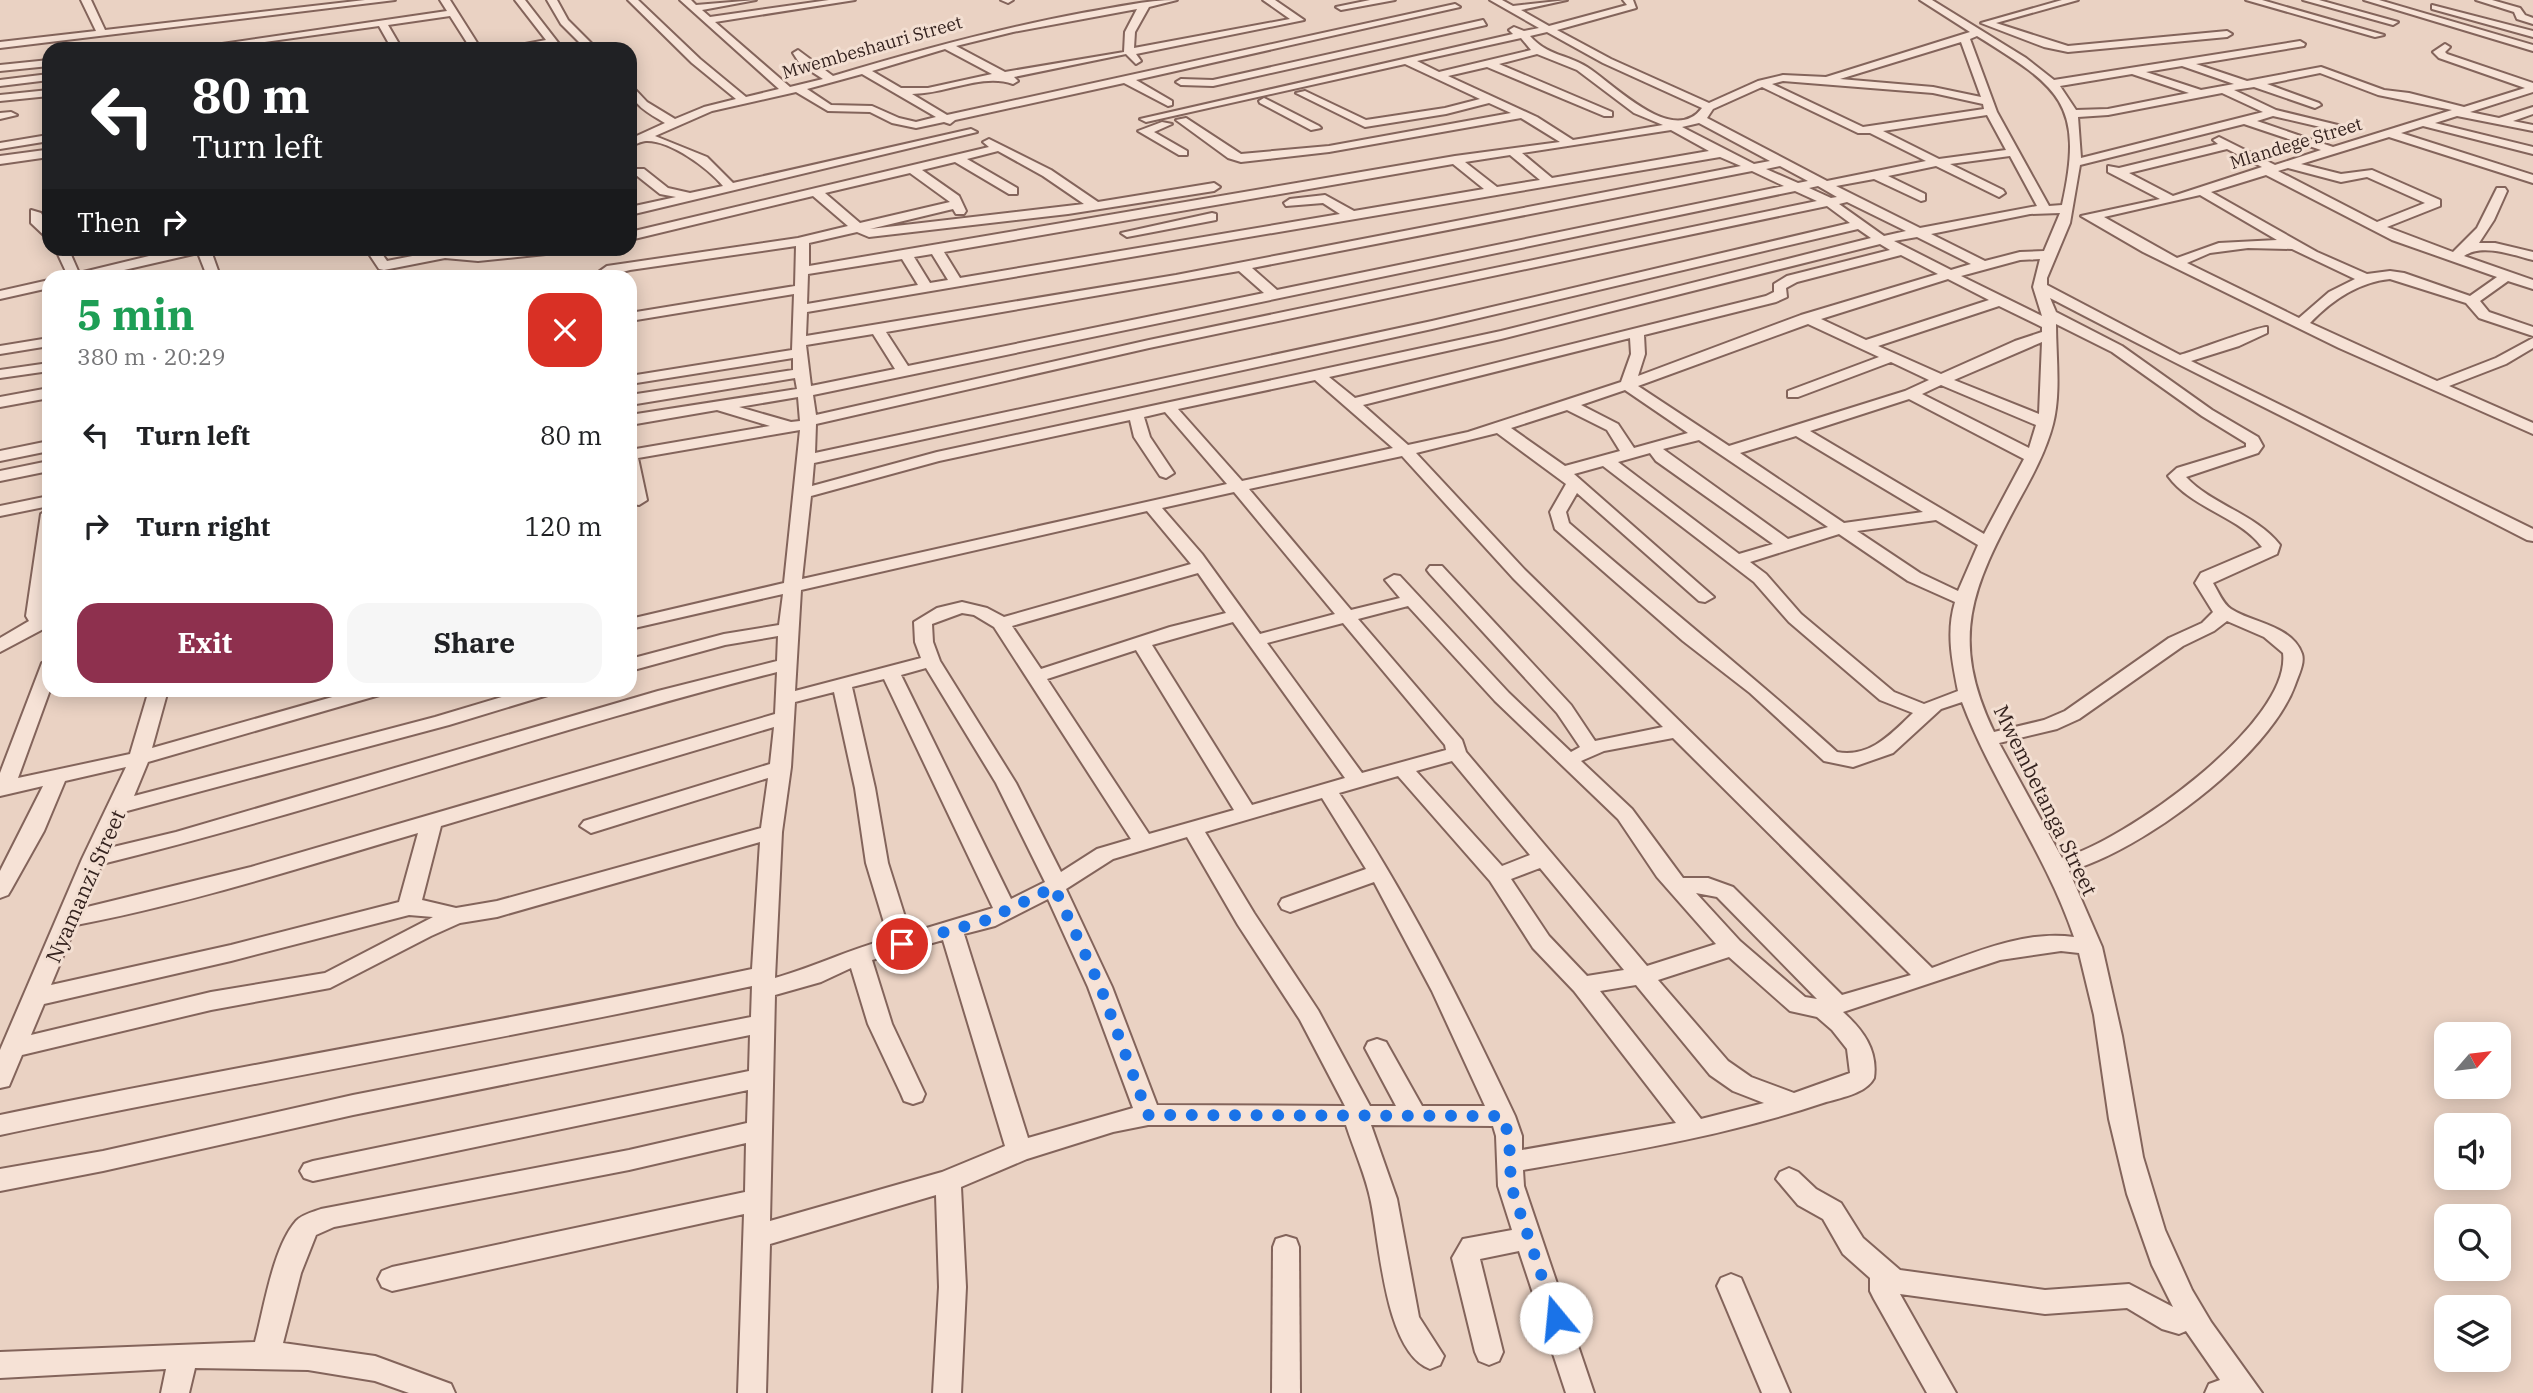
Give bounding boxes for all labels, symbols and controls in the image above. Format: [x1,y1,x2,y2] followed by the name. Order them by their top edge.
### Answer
[779,10,965,84] street label: Mwembeshauri Street
[192,63,310,126] text: 80 m
[77,70,168,161] icon: left
[2227,112,2365,174] street label: Mlandege Street
[192,125,323,167] text: Turn left
[155,203,193,241] icon: right
[77,205,141,239] text: Then
[77,287,195,342] text: 5 min
[528,293,602,367] button: close
[77,341,226,371] text: 380 m · 20:29
[77,416,115,454] icon: left
[136,418,250,452] text: Turn left
[540,418,602,452] text: 80 m
[77,507,115,545] icon: right
[136,509,270,543] text: Turn right
[524,509,602,543] text: 120 m
[77,603,333,683] button: Exit
[347,603,602,683] button: Share
[1988,700,2104,900] street label: Mwembetanga Street
[39,805,131,967] street label: Nyamanzi Street
[872,914,932,974] pin
[883,925,921,963] icon: arrive
[2434,1022,2511,1099] north arrow
[2434,1022,2511,1372] map controls
[2434,1113,2511,1190] button: sound
[2434,1204,2511,1281] button: search
[1519,1281,1593,1355] position arrow
[2434,1295,2511,1372] button: layers

